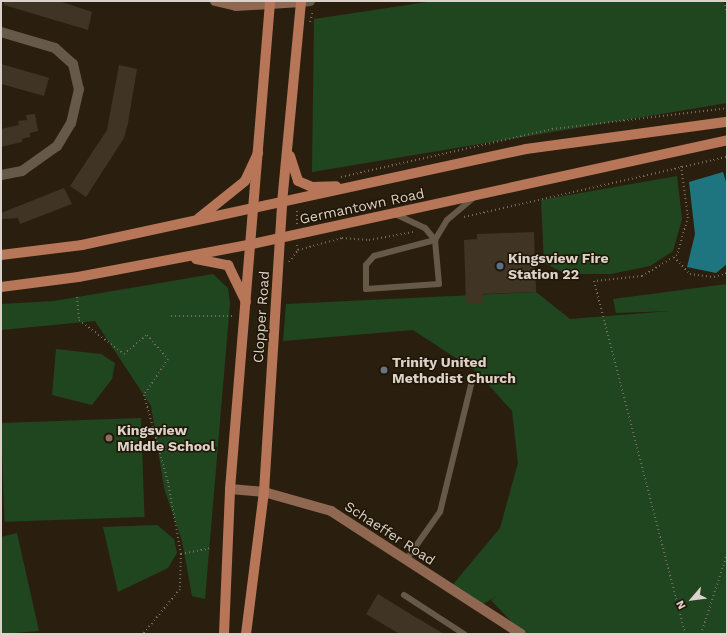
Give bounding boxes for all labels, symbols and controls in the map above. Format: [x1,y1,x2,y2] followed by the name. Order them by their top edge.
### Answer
[298,185,426,227] street label: Germantown Road
[508,250,609,282] place label: Kingsview Fire Station 22
[495,261,505,271] marker: Kingsview Fire Station 22
[249,270,273,364] street label: Clopper Road
[392,354,516,386] place label: Trinity United Methodist Church
[379,365,389,375] marker: Trinity United Methodist Church
[117,422,215,454] place label: Kingsview Middle School
[104,433,114,443] marker: Kingsview Middle School
[341,497,439,569] street label: Schaeffer Road
[672,579,712,619] north arrow
[673,598,689,612] text: N

